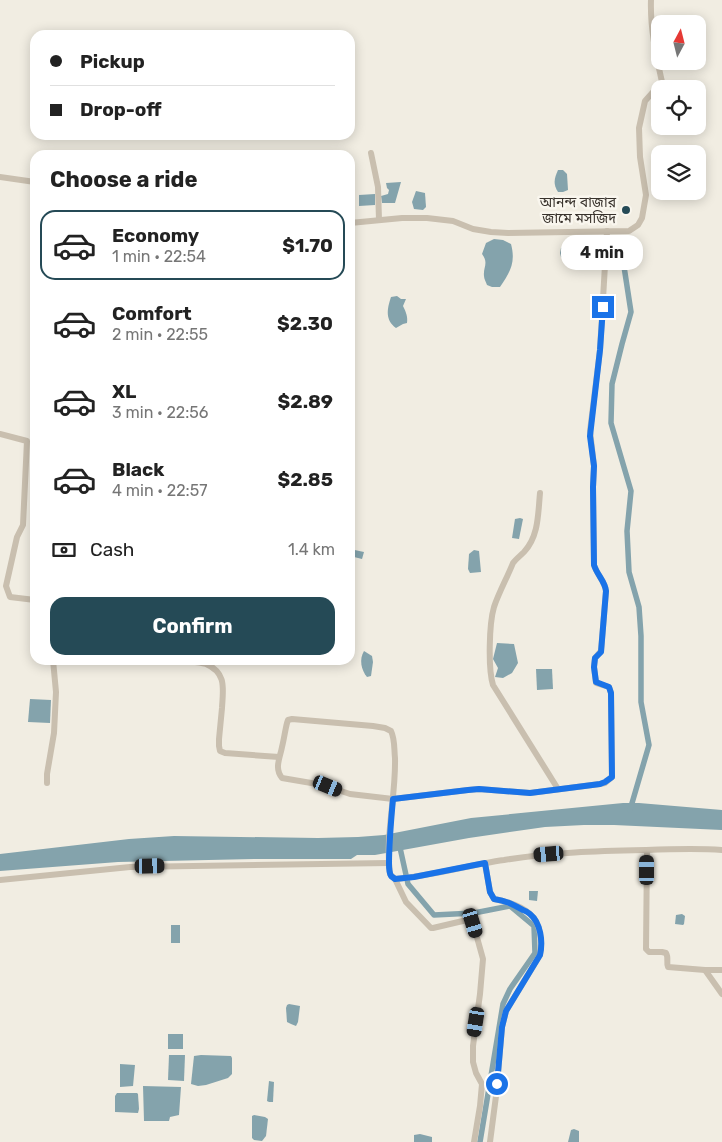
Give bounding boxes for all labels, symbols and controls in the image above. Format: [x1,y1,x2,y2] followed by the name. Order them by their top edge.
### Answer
[651,15,706,70] north arrow
[651,15,706,200] map controls
[80,50,145,73] text: Pickup
[651,80,706,135] button: locate
[80,98,162,121] text: Drop-off
[651,145,706,200] button: layers
[50,166,197,193] text: Choose a ride
[539,194,617,227] place label: আনন্দ বাজার জামে মসজিদ
[620,204,632,216] marker: আনন্দ বাজার জামে মসজিদ
[52,223,97,268] icon: car
[112,224,199,247] text: Economy
[282,234,333,257] text: $1.70
[562,234,644,270] callout: 4 min
[580,243,624,262] text: 4 min
[112,247,206,266] text: 1 min · 22:54
[592,296,614,318] route end
[52,301,97,346] icon: car
[112,302,192,325] text: Comfort
[277,312,333,335] text: $2.30
[112,325,208,344] text: 2 min · 22:55
[52,379,97,424] icon: car
[112,380,136,403] text: XL
[278,390,333,413] text: $2.89
[112,403,208,422] text: 3 min · 22:56
[52,457,97,502] icon: car
[112,458,164,481] text: Black
[278,468,333,491] text: $2.85
[112,481,207,500] text: 4 min · 22:57
[50,536,78,564] icon: cash
[90,538,134,561] text: Cash
[288,540,335,559] text: 1.4 km
[50,597,335,655] button: Confirm
[311,773,344,799] car
[533,845,564,863] car
[639,855,654,885] car
[134,858,165,874] car
[461,906,484,940] car
[466,1006,485,1038] car
[486,1073,508,1095] route start

